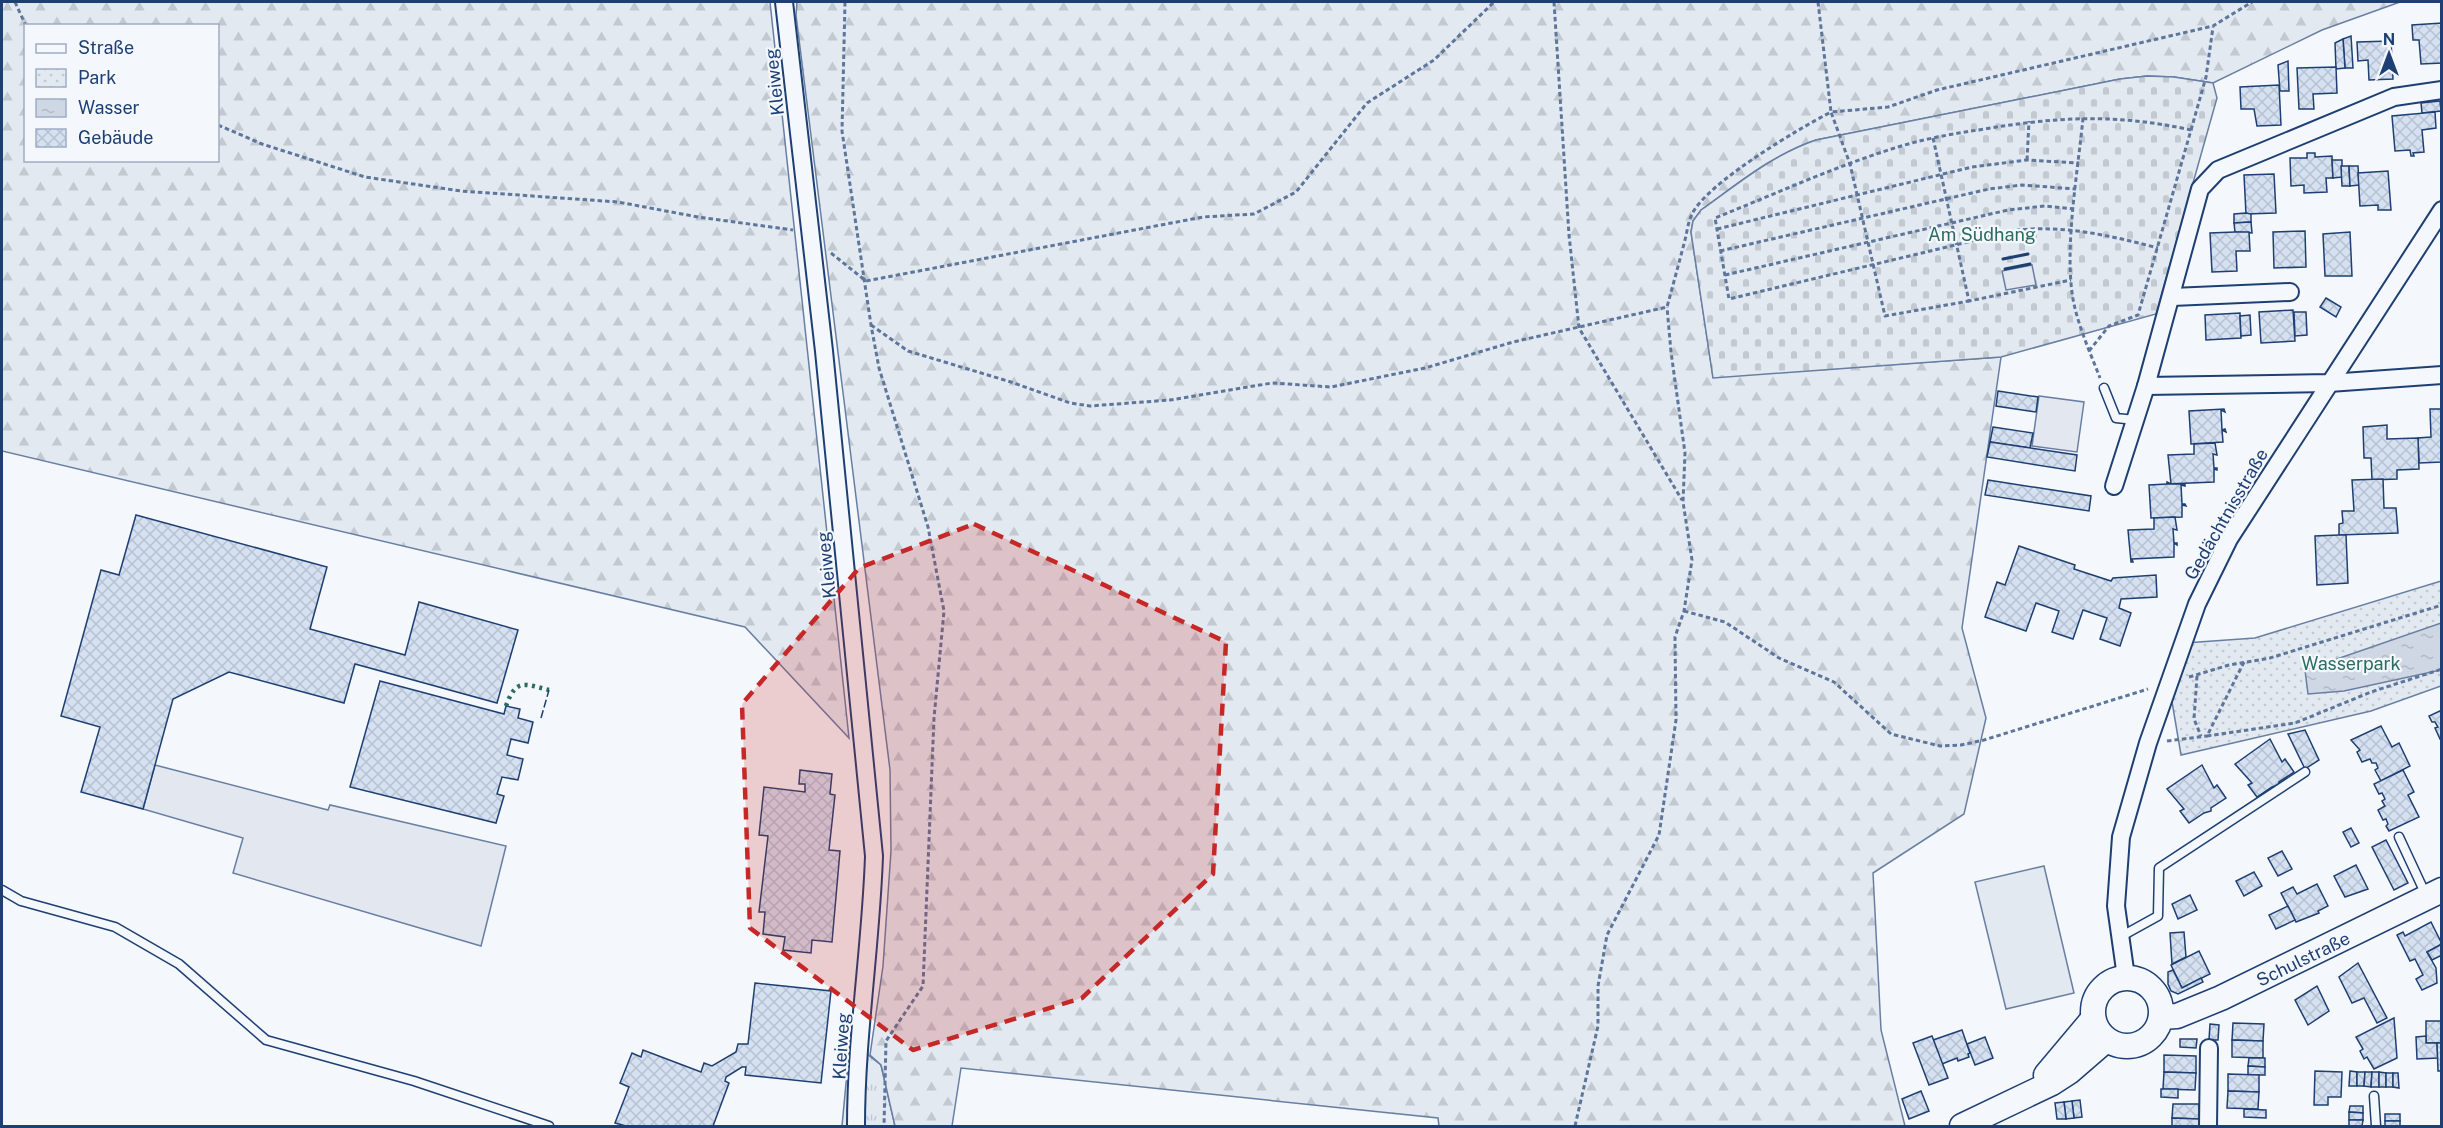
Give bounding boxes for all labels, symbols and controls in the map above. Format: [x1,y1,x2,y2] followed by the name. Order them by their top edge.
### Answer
[24,24,219,162] legend
[2359,24,2419,84] north arrow
[2383,30,2395,49] text: N
[78,37,134,58] text: Straße
[760,48,788,116] street label: Kleiweg
[78,67,116,88] text: Park
[78,97,140,118] text: Wasser
[78,127,153,148] text: Gebäude
[1928,224,2036,245] park label: Am Südhang
[2180,445,2272,583] street label: Gedächtnisstraße
[812,531,840,599] street label: Kleiweg
[2301,653,2401,674] park label: Wasserpark
[2253,927,2353,991] street label: Schulstraße
[828,1012,854,1080] street label: Kleiweg

